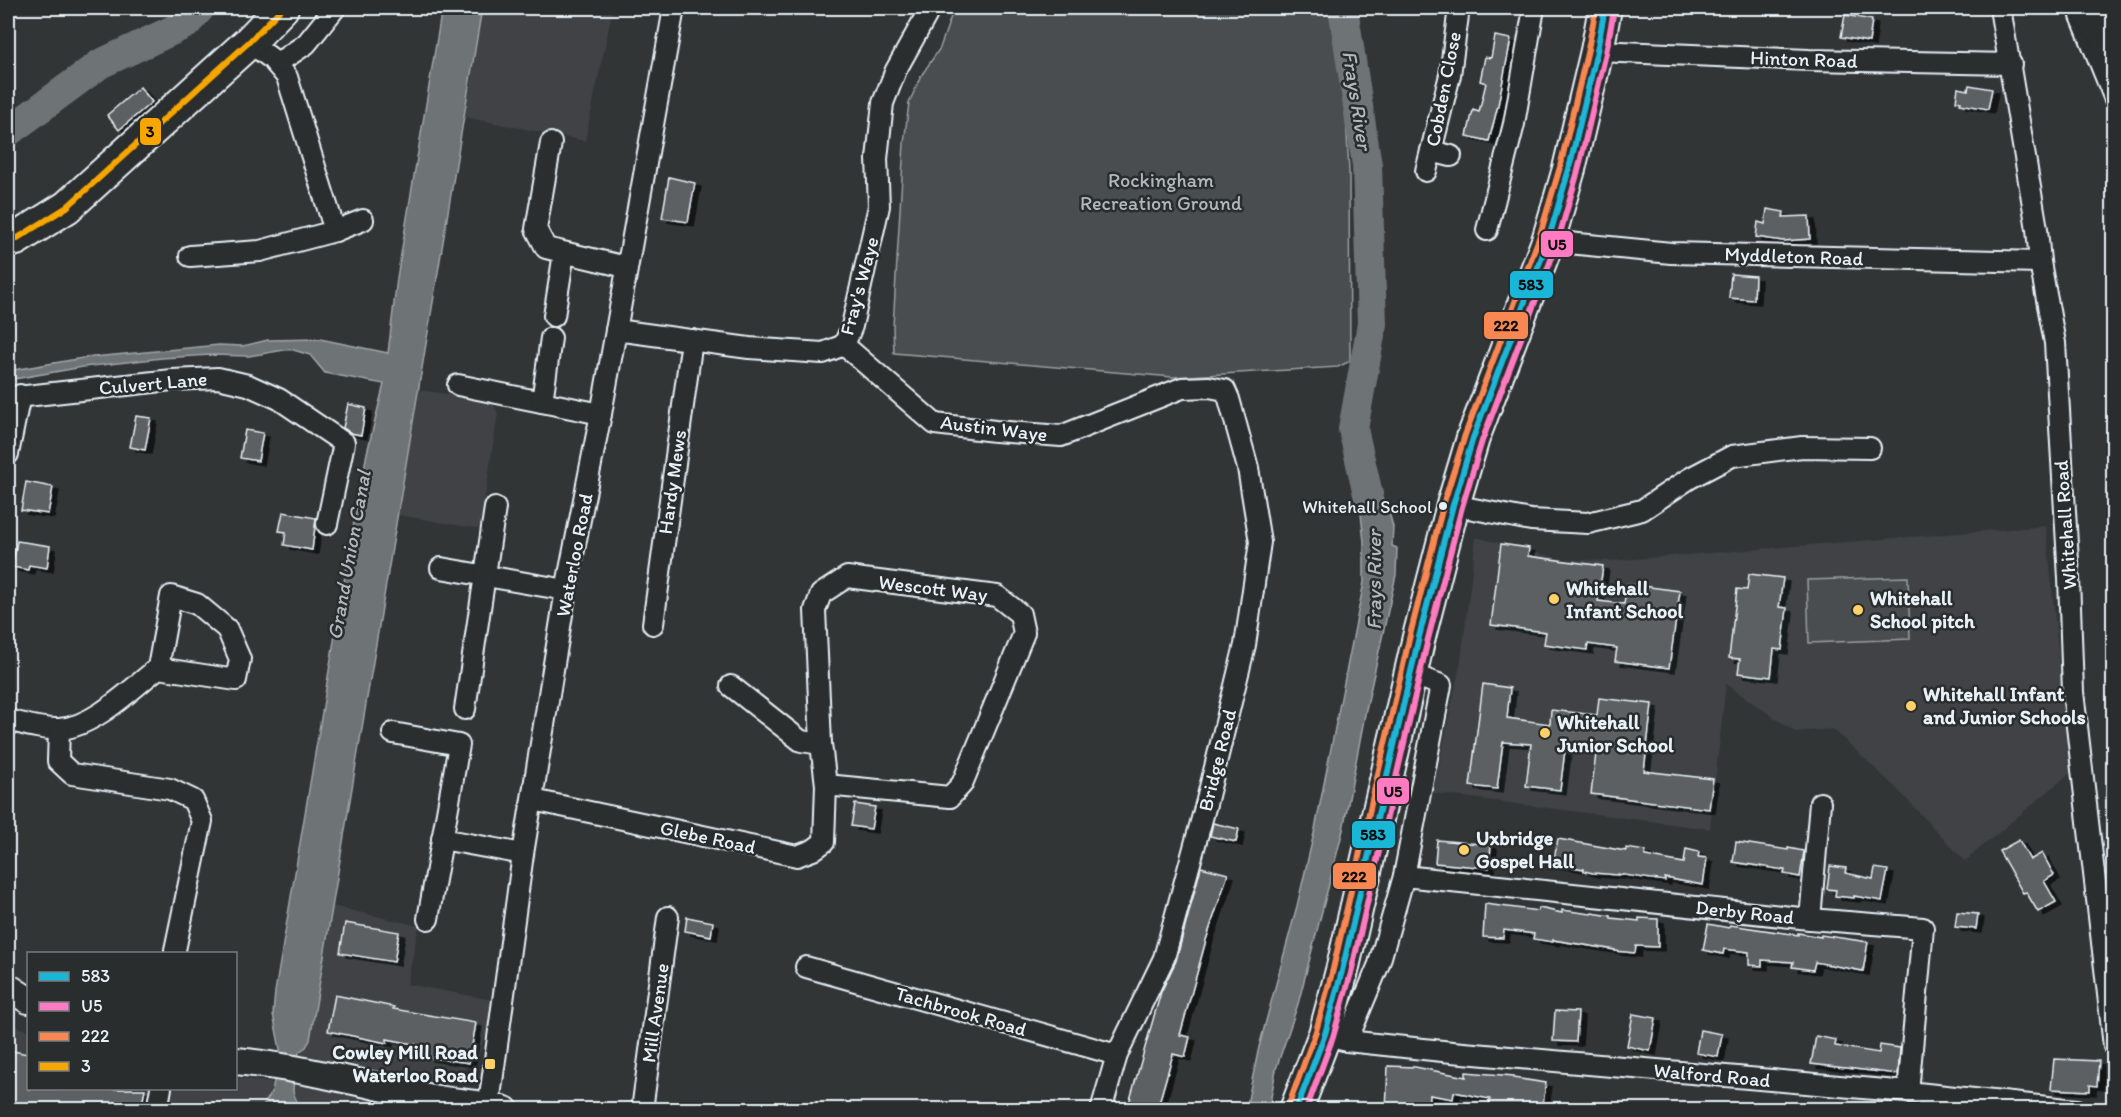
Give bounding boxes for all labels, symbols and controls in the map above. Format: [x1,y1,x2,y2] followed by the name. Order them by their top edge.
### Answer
[1420,29,1466,149] street label: Cobden Close
[1750,45,1858,73] street label: Hinton Road
[1337,49,1378,153] water label: Frays River
[139,117,162,146] line badge: 3
[146,122,155,141] text: 3
[1080,168,1242,215] park label: Rockingham Recreation Ground
[1540,230,1574,258] line badge: U5
[834,234,884,338] street label: Fray's Waye
[1547,235,1567,254] text: U5
[1724,242,1864,270] street label: Myddleton Road
[1509,270,1554,299] line badge: 583
[1518,275,1544,294] text: 583
[1483,311,1529,340] line badge: 222
[1493,316,1519,335] text: 222
[98,366,208,400] street label: Culvert Lane
[939,410,1049,446] street label: Austin Waye
[653,428,691,536] street label: Hardy Mews
[2048,459,2081,591] street label: Whitehall Road
[321,466,376,642] water label: Grand Union Canal
[550,491,598,619] street label: Waterloo Road
[1302,496,1432,518] place label: Whitehall School
[1437,500,1449,512] marker: Whitehall School
[1361,528,1386,630] water label: Frays River
[877,569,989,607] street label: Wescott Way
[1566,576,1683,623] place label: Whitehall Infant School
[1870,586,1975,634] place label: Whitehall School pitch
[1547,592,1561,606] marker: Whitehall Infant School
[1851,603,1865,617] marker: Whitehall School pitch
[1923,682,2086,729] place label: Whitehall Infant and Junior Schools
[1904,699,1918,713] marker: Whitehall Infant and Junior Schools
[1193,706,1241,814] street label: Bridge Road
[1556,710,1674,757] place label: Whitehall Junior School
[1538,726,1552,740] marker: Whitehall Junior School
[1376,777,1410,805] line badge: U5
[1383,782,1403,801] text: U5
[658,815,758,859] street label: Glebe Road
[1351,820,1396,849] line badge: 583
[1360,825,1386,844] text: 583
[1476,826,1574,874] place label: Uxbridge Gospel Hall
[1457,843,1471,857] marker: Uxbridge Gospel Hall
[1332,862,1377,890] line badge: 222
[1341,867,1367,886] text: 222
[1694,895,1796,929] street label: Derby Road
[27,952,237,1090] legend
[636,962,674,1064] street label: Mill Avenue
[81,965,110,987] text: 583
[893,981,1030,1041] street label: Tachbrook Road
[81,995,102,1017] text: U5
[81,1025,110,1047] text: 222
[332,1040,479,1087] place label: Cowley Mill Road Waterloo Road
[81,1055,91,1077] text: 3
[483,1057,497,1071] marker: Cowley Mill Road Waterloo Road
[1653,1058,1772,1092] street label: Walford Road

